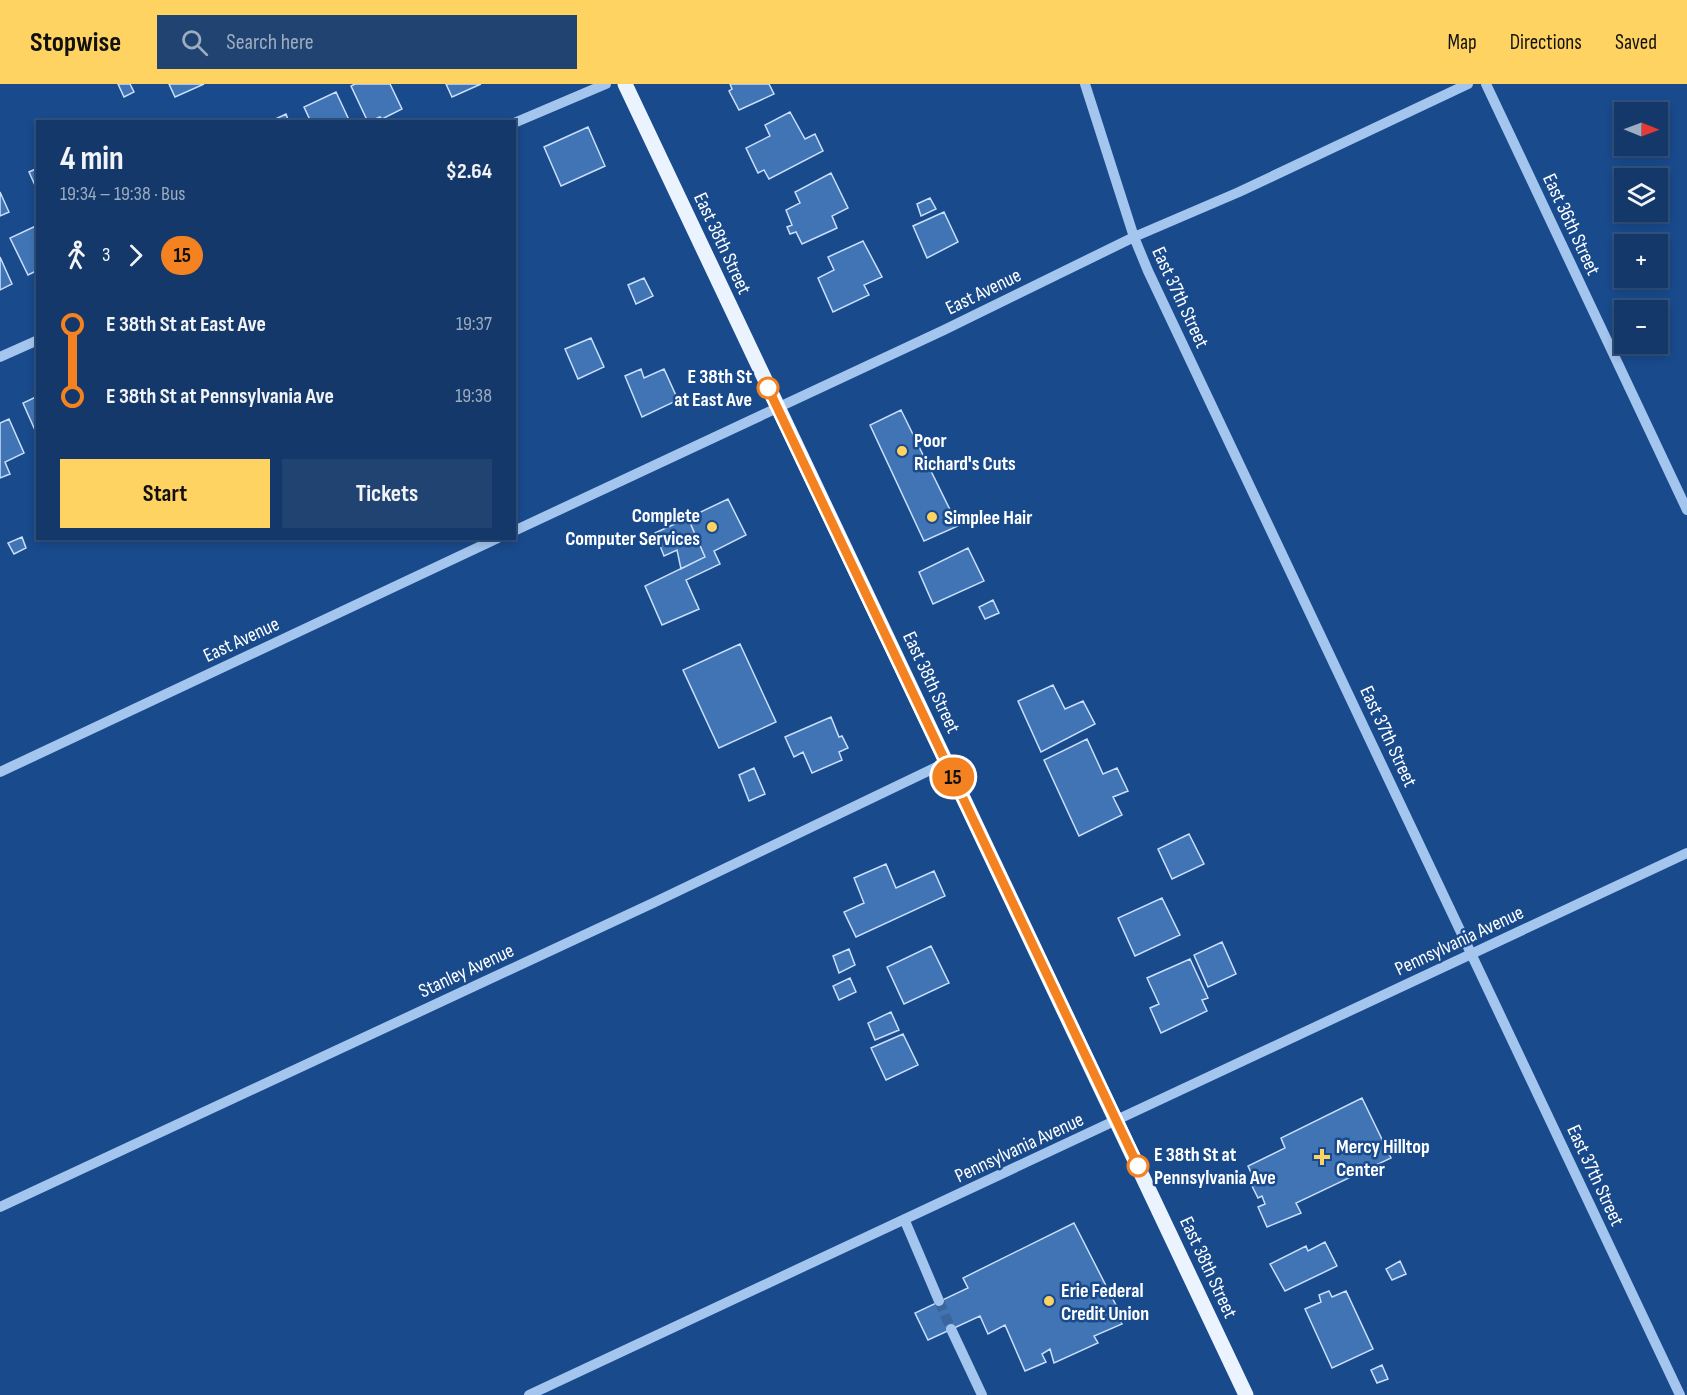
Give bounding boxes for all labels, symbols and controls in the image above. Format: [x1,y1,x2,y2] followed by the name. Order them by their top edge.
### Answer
[157,15,577,69] search box
[30,26,121,59] text: Stopwise
[178,26,211,59] icon: search
[226,29,314,56] text: Search here
[1447,30,1477,55] text: Map
[1510,30,1582,55] text: Directions
[1615,30,1657,55] text: Saved
[1614,102,1668,156] north arrow
[1614,102,1668,354] map controls
[60,139,124,179] text: 4 min
[446,158,492,185] text: $2.64
[1614,168,1668,222] button: layers
[1537,170,1605,279] street label: East 36th Street
[60,182,185,206] text: 19:34 – 19:38 · Bus
[688,189,756,298] street label: East 38th Street
[1614,234,1668,288] button: +
[60,239,93,272] icon: walk
[119,239,152,272] icon: forward
[102,243,110,267] text: 3
[173,243,191,268] text: 15
[1146,243,1214,352] street label: East 37th Street
[942,263,1025,320] street label: East Avenue
[1614,300,1668,354] button: −
[106,311,266,338] text: E 38th St at East Ave
[456,312,492,336] text: 19:37
[674,365,752,412] place label: E 38th St at East Ave
[757,377,779,399] marker: E 38th St at East Ave
[106,383,334,410] text: E 38th St at Pennsylvania Ave
[455,384,492,408] text: 19:38
[914,429,1016,476] place label: Poor Richard's Cuts
[895,444,909,458] marker: Poor Richard's Cuts
[60,459,270,528] button: Start
[282,459,492,528] button: Tickets
[565,504,700,551] place label: Complete Computer Services
[944,506,1032,530] place label: Simplee Hair
[925,510,939,524] marker: Simplee Hair
[705,520,719,534] marker: Complete Computer Services
[200,612,283,668] street label: East Avenue
[897,628,965,737] street label: East 38th Street
[1354,682,1422,791] street label: East 37th Street
[926,758,980,796] line badge: 15
[944,765,962,790] text: 15
[1391,901,1528,981] street label: Pennsylvania Avenue
[415,938,518,1003] street label: Stanley Avenue
[951,1108,1088,1188] street label: Pennsylvania Avenue
[1561,1121,1629,1230] street label: East 37th Street
[1336,1135,1430,1182] place label: Mercy Hilltop Center
[1154,1143,1276,1190] place label: E 38th St at Pennsylvania Ave
[1313,1148,1331,1166] marker: Mercy Hilltop Center
[1127,1155,1149,1177] marker: E 38th St at Pennsylvania Ave
[1174,1213,1242,1322] street label: East 38th Street
[1061,1279,1149,1326] place label: Erie Federal Credit Union
[1042,1294,1056,1308] marker: Erie Federal Credit Union

